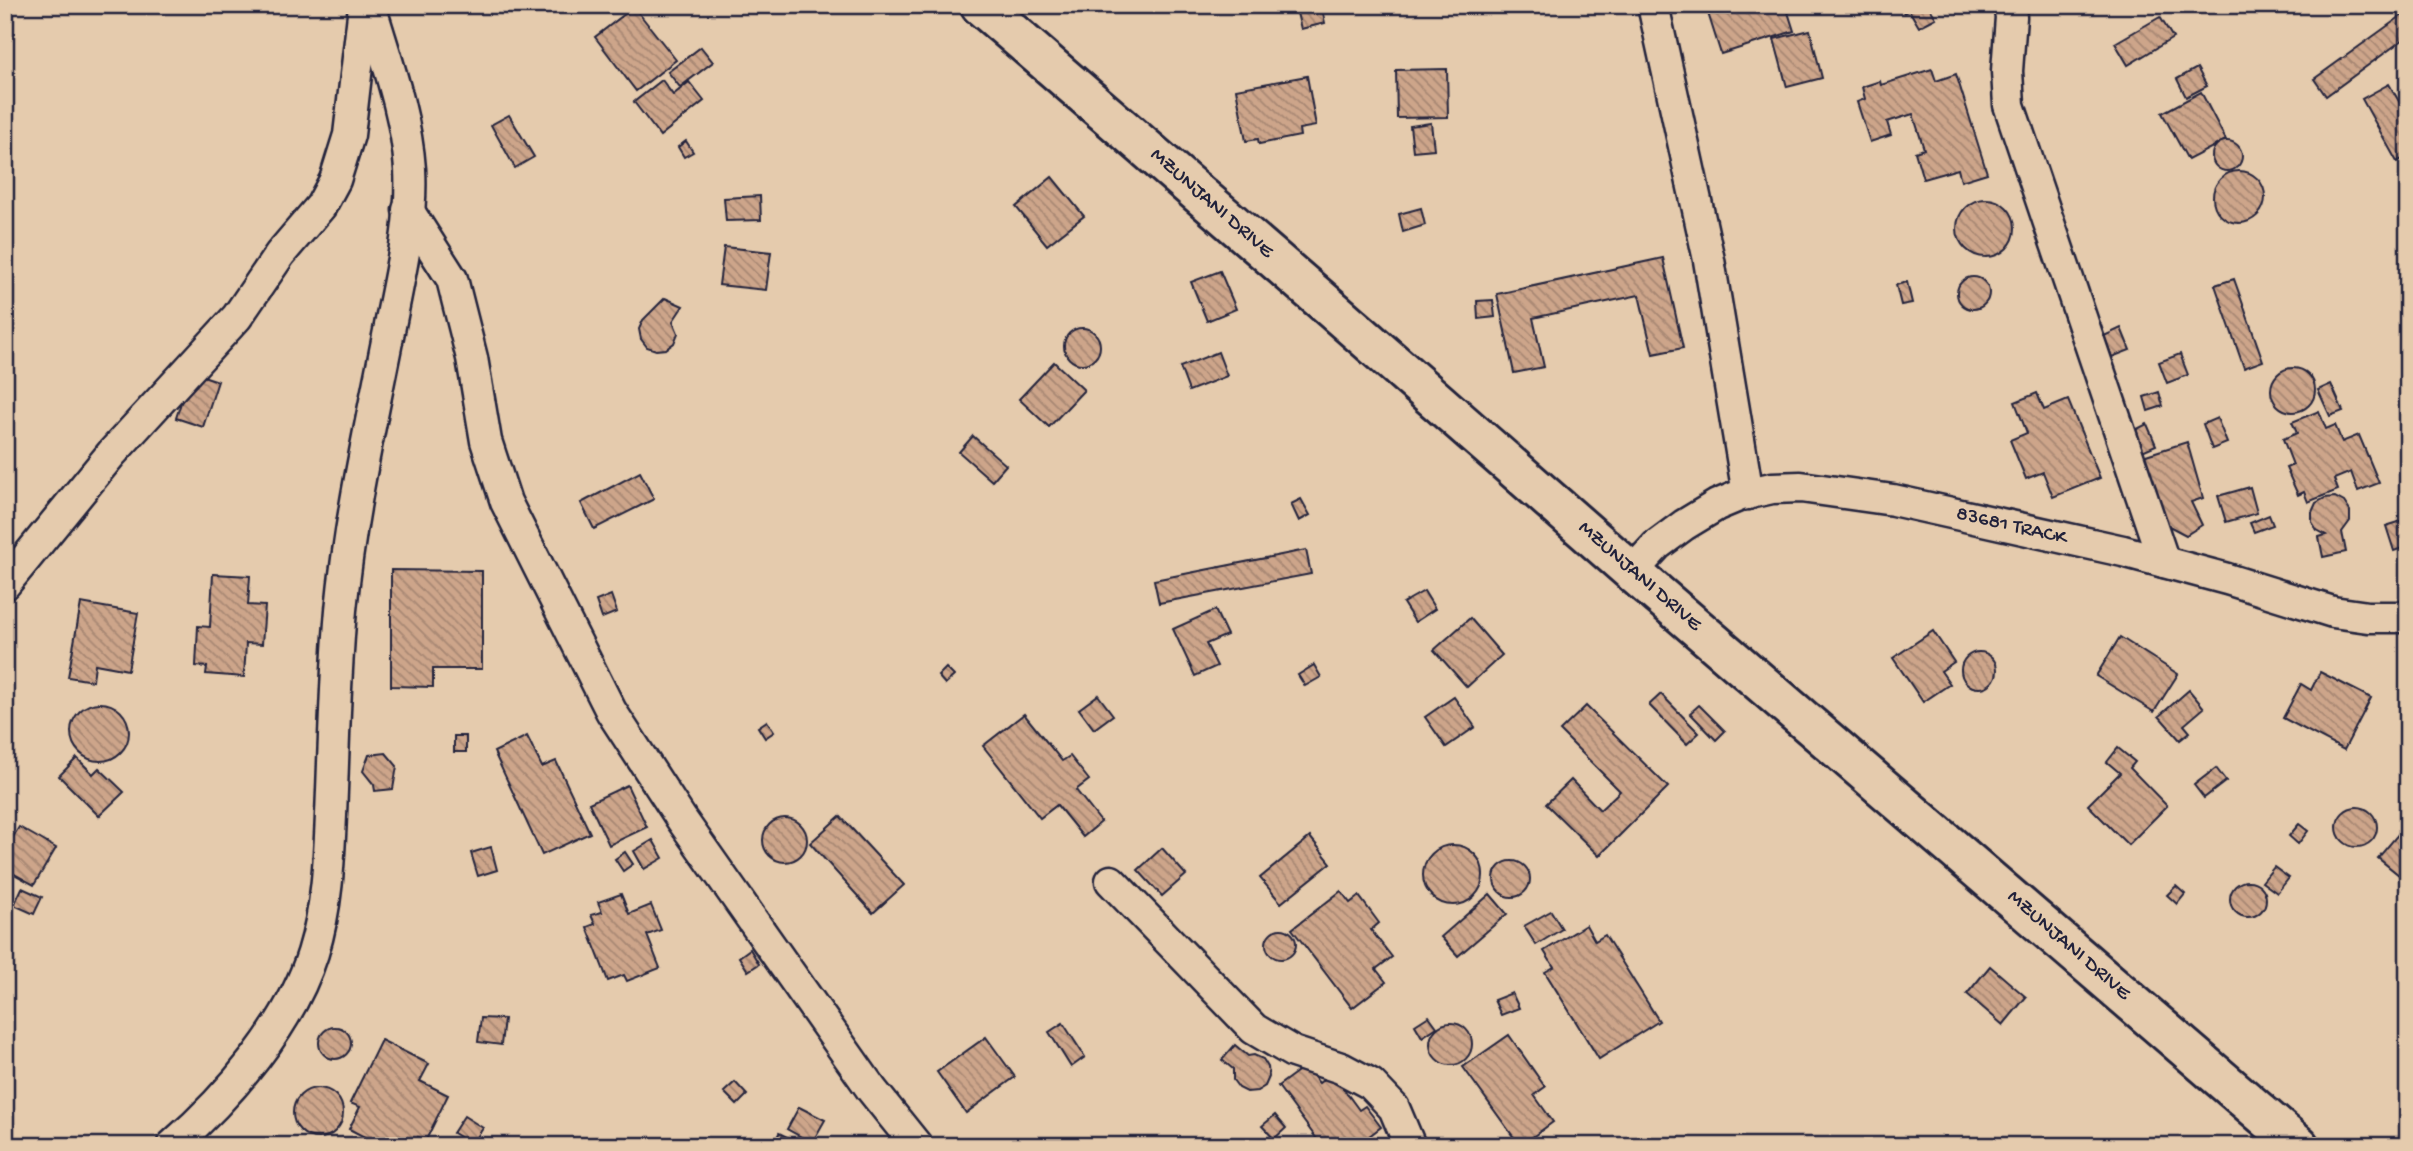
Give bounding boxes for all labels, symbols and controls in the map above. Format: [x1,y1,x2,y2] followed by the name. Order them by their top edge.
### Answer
[1144,143,1279,265] street label: MZUNJANI DRIVE
[1953,502,2071,552] street label: 83681 TRACK
[1572,516,1707,638] street label: MZUNJANI DRIVE
[2001,885,2136,1007] street label: MZUNJANI DRIVE

